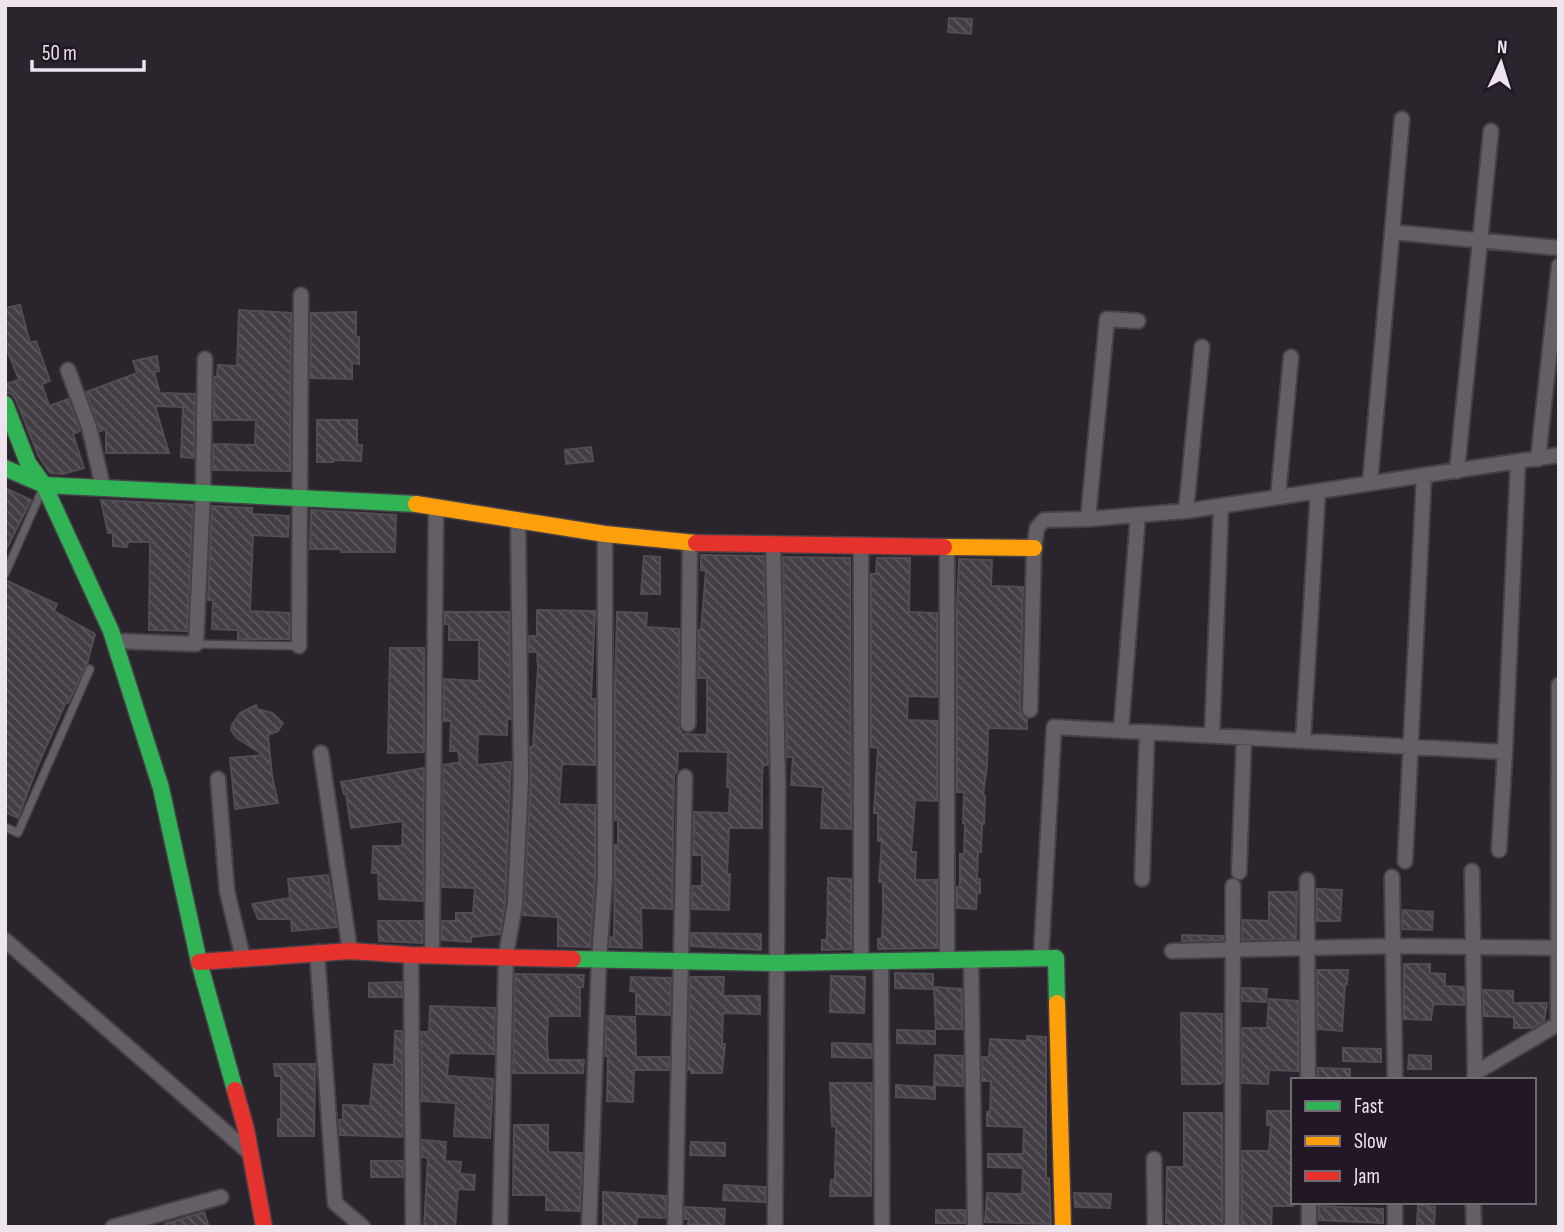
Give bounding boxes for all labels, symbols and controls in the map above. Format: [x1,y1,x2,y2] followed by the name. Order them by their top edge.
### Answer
[32,28,144,72] scale bar
[1466,28,1536,98] north arrow
[1496,36,1508,59] text: N
[42,41,77,66] text: 50 m
[1291,1078,1536,1204] legend
[1354,1094,1384,1119] text: Fast
[1354,1129,1388,1154] text: Slow
[1353,1164,1380,1189] text: Jam

